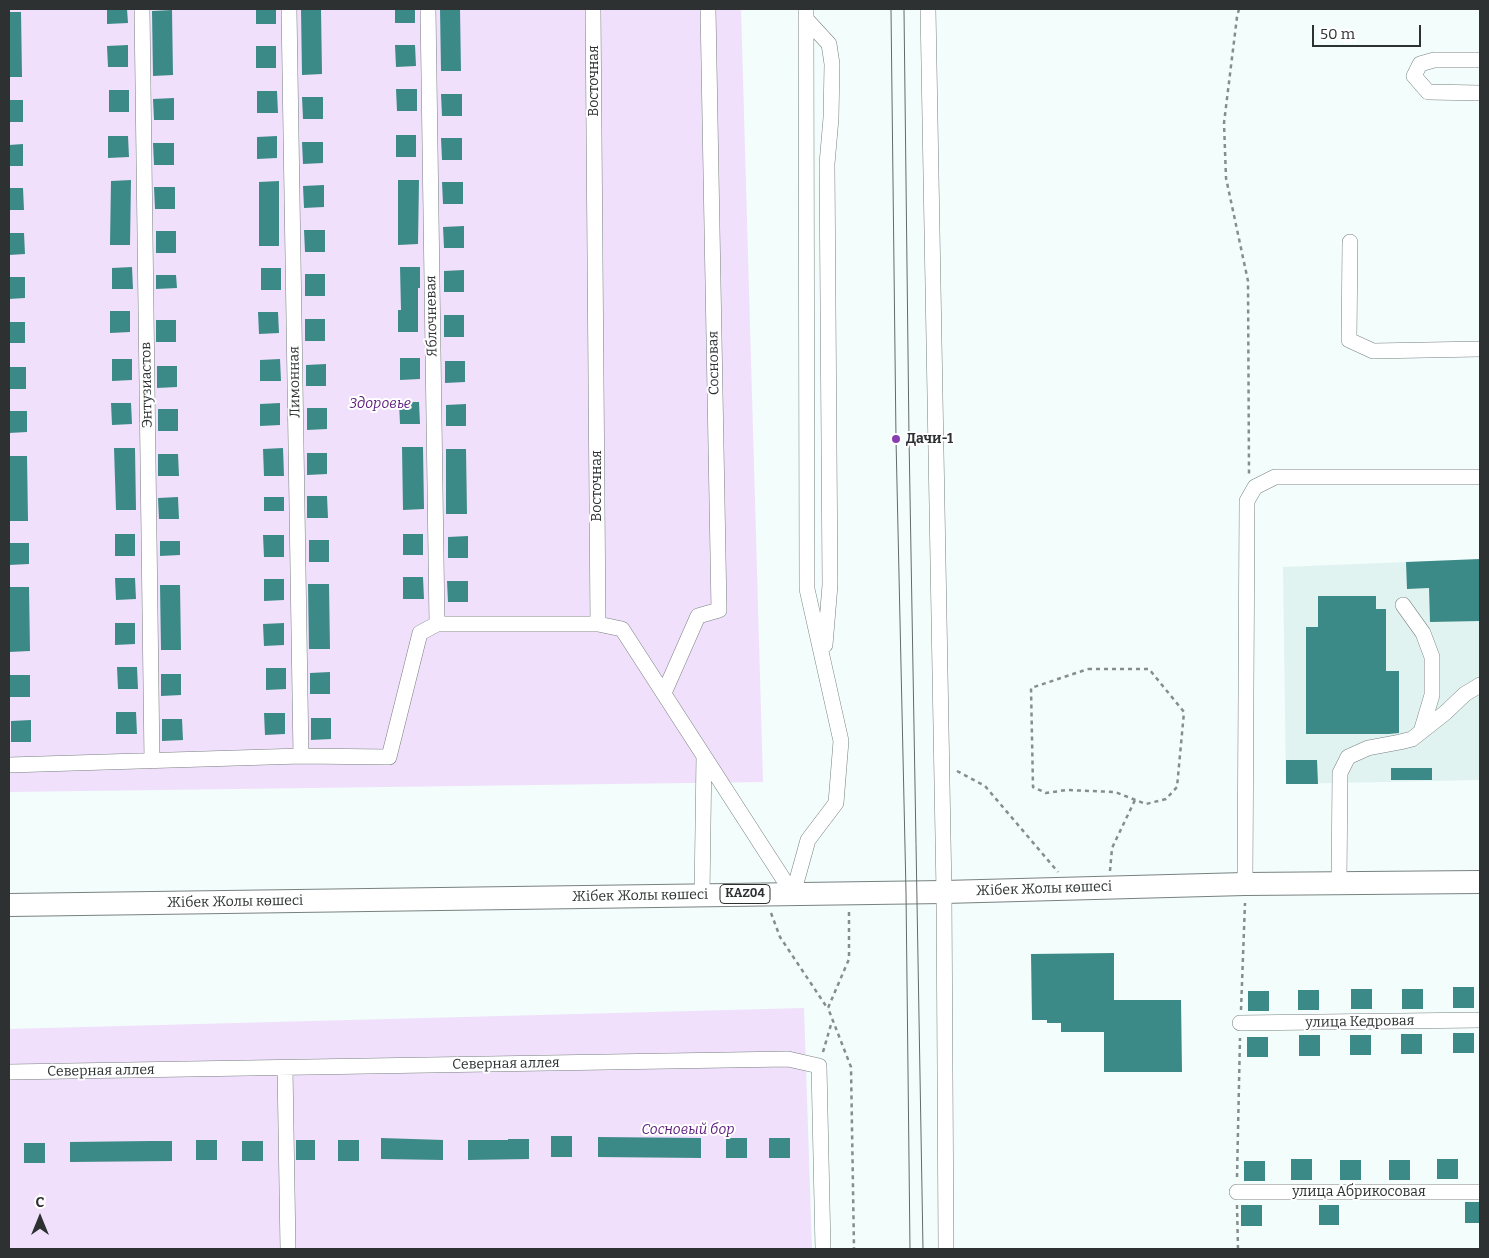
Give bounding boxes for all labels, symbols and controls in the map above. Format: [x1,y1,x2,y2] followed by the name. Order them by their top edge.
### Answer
[1314,15,1423,47] scale bar
[1320,25,1355,43] text: 50 m
[586,45,602,117] street label: Восточная
[423,275,441,357] street label: Яблочневая
[705,331,723,395] street label: Сосновая
[138,342,156,428] street label: Энтузиастов
[286,346,304,418] street label: Лимонная
[349,396,411,412] park label: Здоровье
[906,431,953,447] place label: Дачи-1
[890,433,902,445] marker: Дачи-1
[589,450,605,522] street label: Восточная
[976,878,1112,900] street label: Жібек Жолы көшесі
[720,884,770,904] road number: KАZ04
[572,886,708,906] street label: Жібек Жолы көшесі
[167,892,303,912] street label: Жібек Жолы көшесі
[1305,1013,1415,1031] street label: улица Кедровая
[452,1055,560,1073] street label: Северная аллея
[47,1062,155,1080] street label: Северная аллея
[642,1122,734,1138] park label: Сосновый бор
[1292,1184,1426,1200] street label: улица Абрикосовая
[15,1193,65,1243] north arrow
[36,1194,44,1211] text: С

